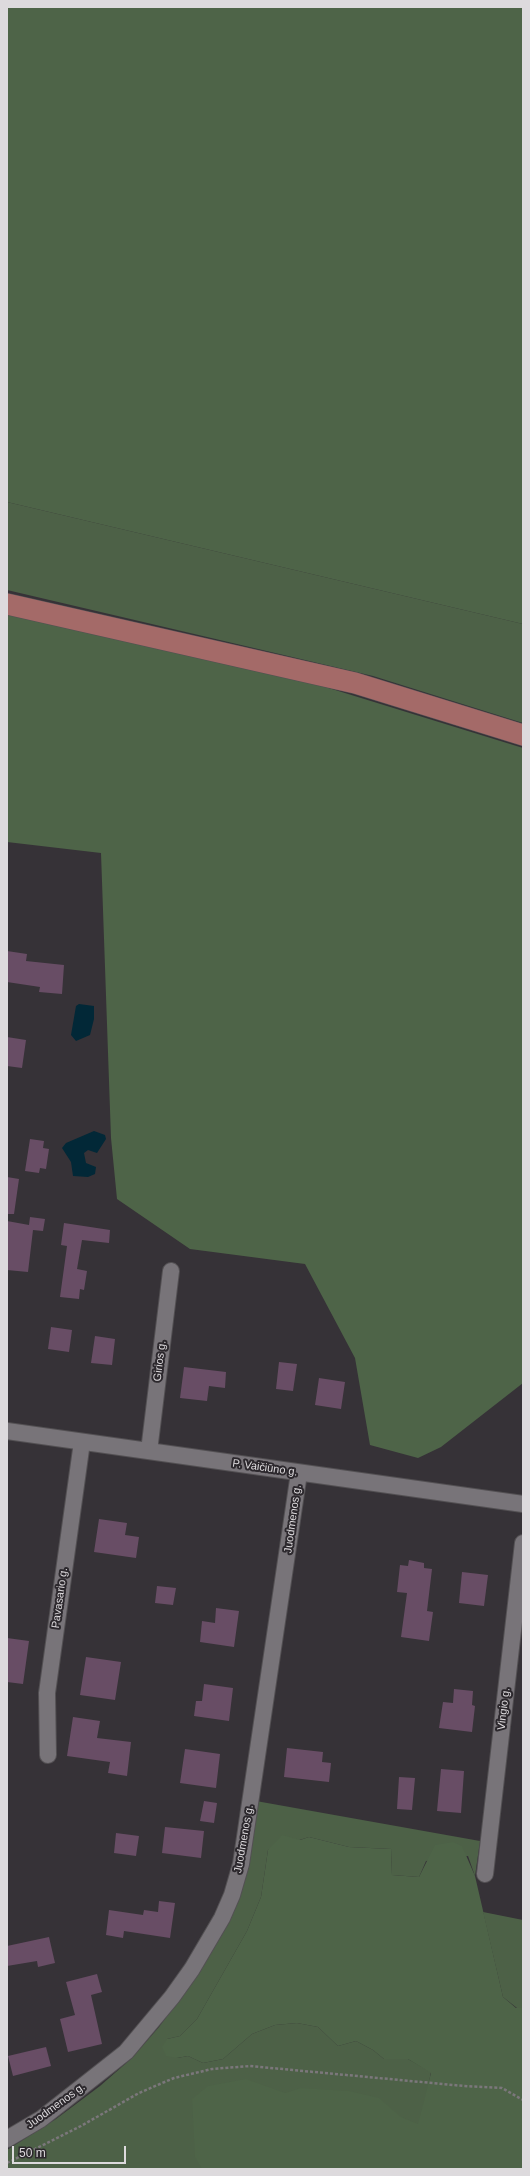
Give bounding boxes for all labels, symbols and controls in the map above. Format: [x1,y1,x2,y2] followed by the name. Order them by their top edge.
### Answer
[151,1340,169,1382] street label: Girios g.
[232,1457,298,1479] street label: P. Vaičiūno g.
[282,1484,304,1554] street label: Juodmenos g.
[49,1567,71,1629] street label: Pavasario g.
[495,1687,513,1731] street label: Vingio g.
[232,1804,256,1874] street label: Juodmenos g.
[24,2080,88,2132] street label: Juodmenos g.
[14,2138,128,2164] scale bar
[19,2146,46,2160] text: 50 m

